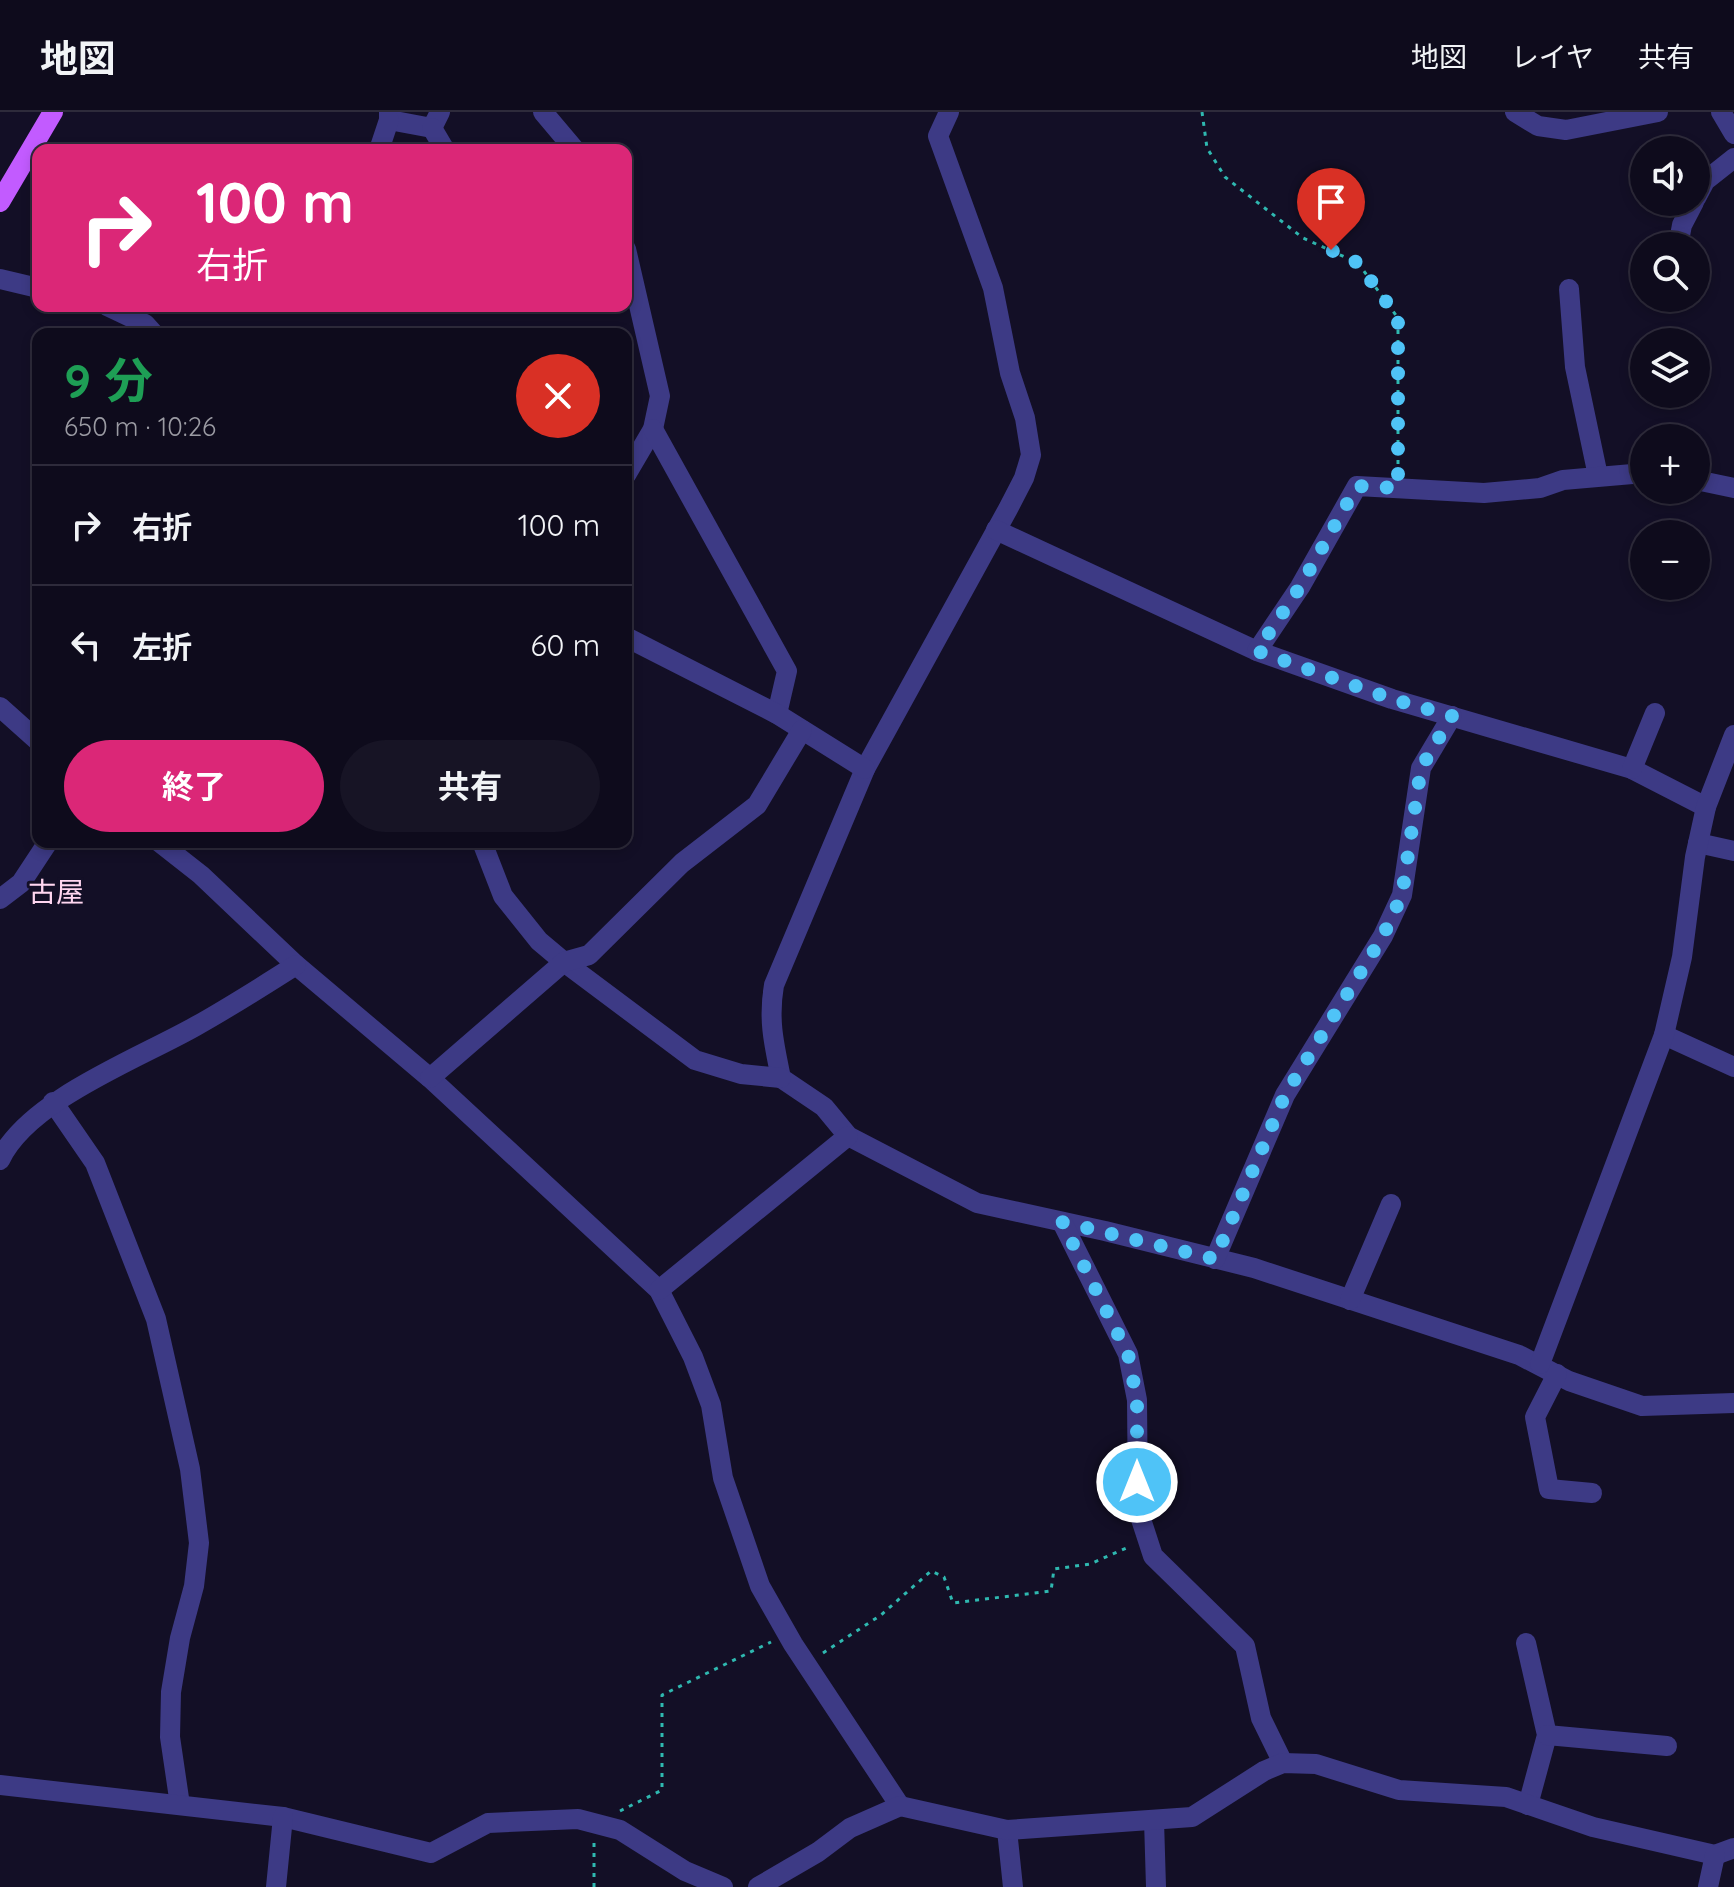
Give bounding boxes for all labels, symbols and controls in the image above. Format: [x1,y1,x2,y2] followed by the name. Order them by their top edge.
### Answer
[40,34,116,82] text: 地図
[1411,39,1467,74] text: 地図
[1511,39,1594,74] text: レイヤ
[1638,39,1694,74] text: 共有
[1630,136,1710,600] map controls
[1630,136,1710,216] button: sound
[196,167,354,237] text: 100 m
[1297,168,1365,250] pin
[64,176,168,280] icon: right
[1309,180,1353,224] icon: arrive
[1630,232,1710,312] button: search
[196,242,268,287] text: 右折
[1630,328,1710,408] button: layers
[64,350,153,410] text: 9 分
[516,354,600,438] button: close
[64,410,216,443] text: 650 m · 10:26
[1630,424,1710,504] button: +
[64,503,108,547] icon: right
[518,506,600,544] text: 100 m
[132,508,192,546] text: 右折
[1630,520,1710,600] button: −
[64,623,108,667] icon: left
[530,626,600,664] text: 60 m
[132,628,192,666] text: 左折
[64,740,324,832] button: 終了
[340,740,600,832] button: 共有
[28,874,84,909] district label: 古屋
[1095,1440,1179,1524] position arrow

